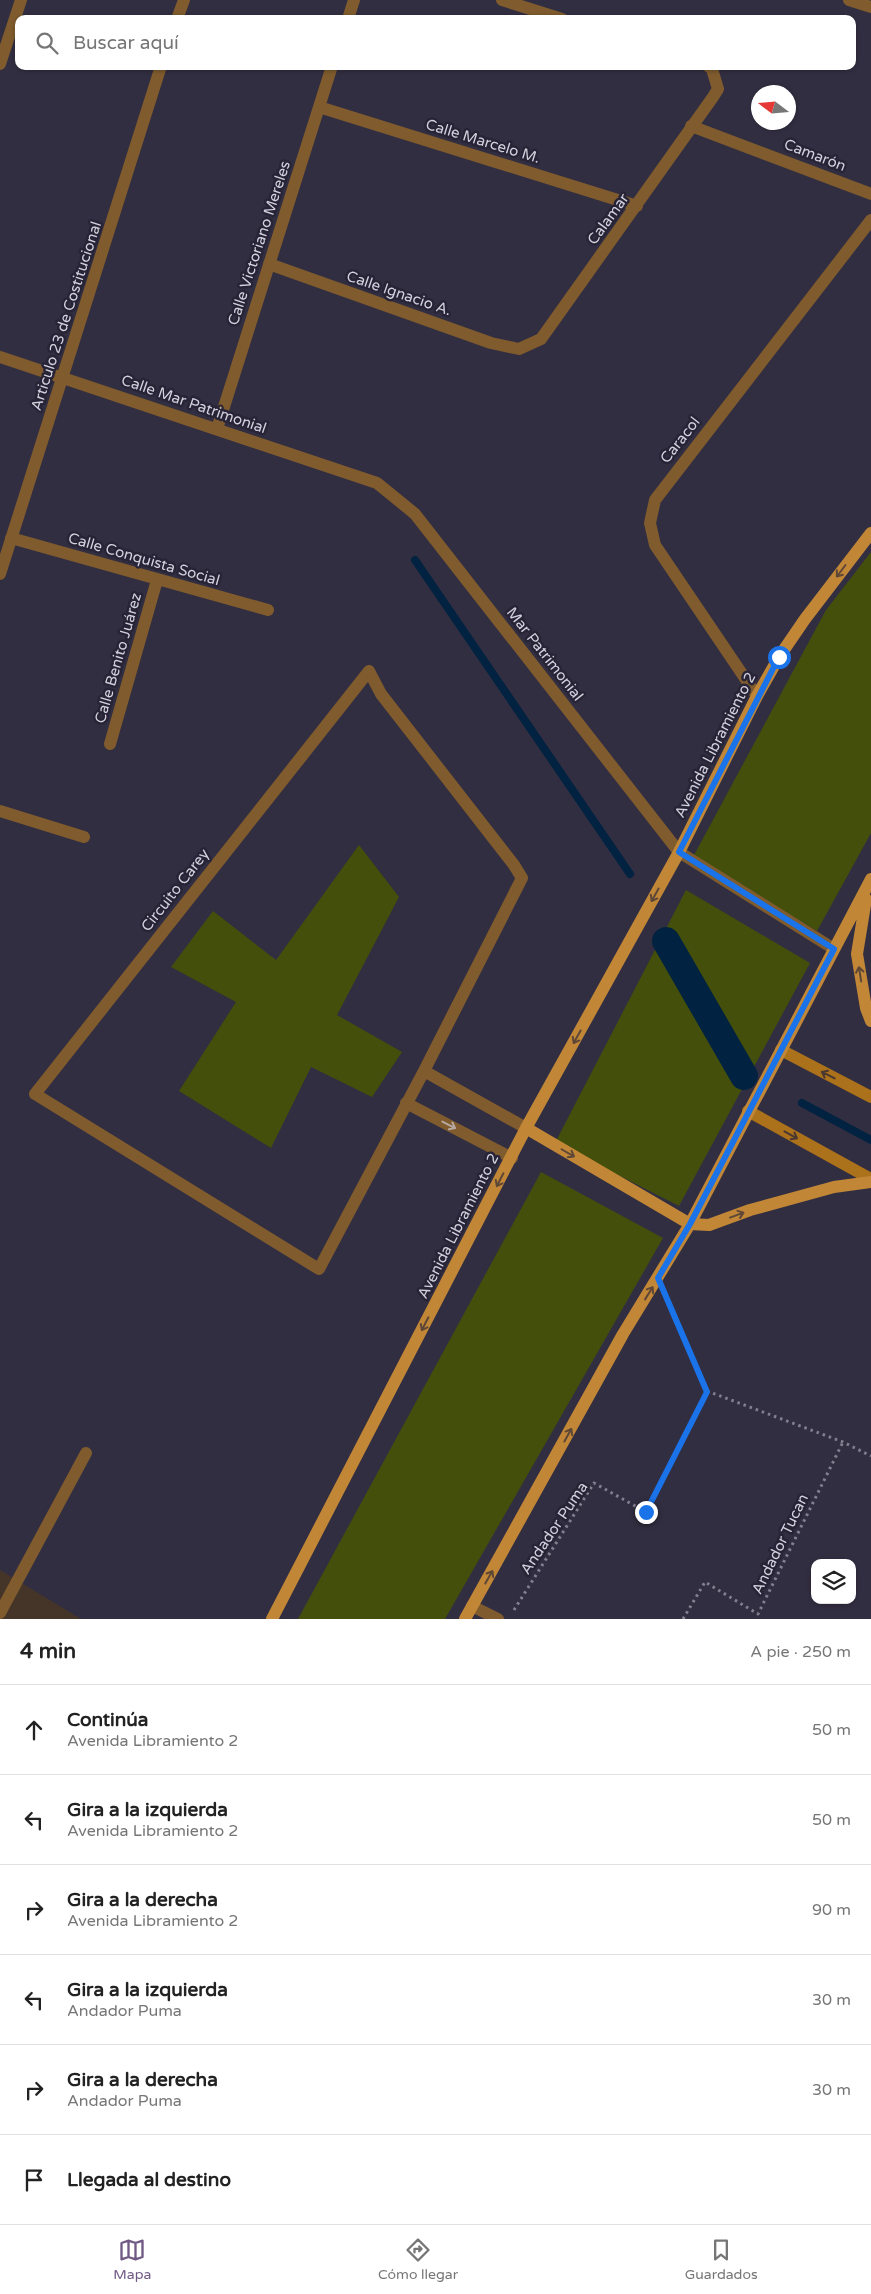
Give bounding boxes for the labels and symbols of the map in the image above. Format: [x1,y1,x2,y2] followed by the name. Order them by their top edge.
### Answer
[751,85,796,130] north arrow
[424,115,542,167] street label: Calle Marcelo M.
[782,135,848,175] street label: Camarón
[224,159,294,327] street label: Calle Victoriano Mereles
[583,190,633,248] street label: Calamar
[27,219,105,413] street label: Articulo 23 de Costitucional
[344,267,454,319] street label: Calle Ignacio A.
[119,371,269,437] street label: Calle Mar Patrimonial
[656,413,704,467] street label: Caracol
[66,529,222,589] street label: Calle Conquista Social
[836,564,846,578] one-way arrow
[91,591,145,725] street label: Calle Benito Juárez
[503,604,587,704] street label: Mar Patrimonial
[768,646,791,669] route start
[671,669,759,821] street label: Avenida Libramiento 2
[137,845,213,935] street label: Circuito Carey
[650,887,660,901] one-way arrow
[855,966,865,982] one-way arrow
[571,1029,581,1044] one-way arrow
[820,1070,835,1080] one-way arrow
[442,1120,457,1130] one-way arrow
[783,1131,798,1140] one-way arrow
[561,1148,576,1158] one-way arrow
[414,1150,502,1302] street label: Avenida Libramiento 2
[495,1173,505,1188] one-way arrow
[728,1210,744,1219] one-way arrow
[644,1287,654,1301] one-way arrow
[420,1317,430,1332] one-way arrow
[564,1428,574,1442] one-way arrow
[516,1478,592,1578] street label: Andador Puma
[748,1491,812,1597] street label: Andador Tucan
[635,1501,658,1524] route end
[484,1569,494,1584] one-way arrow

